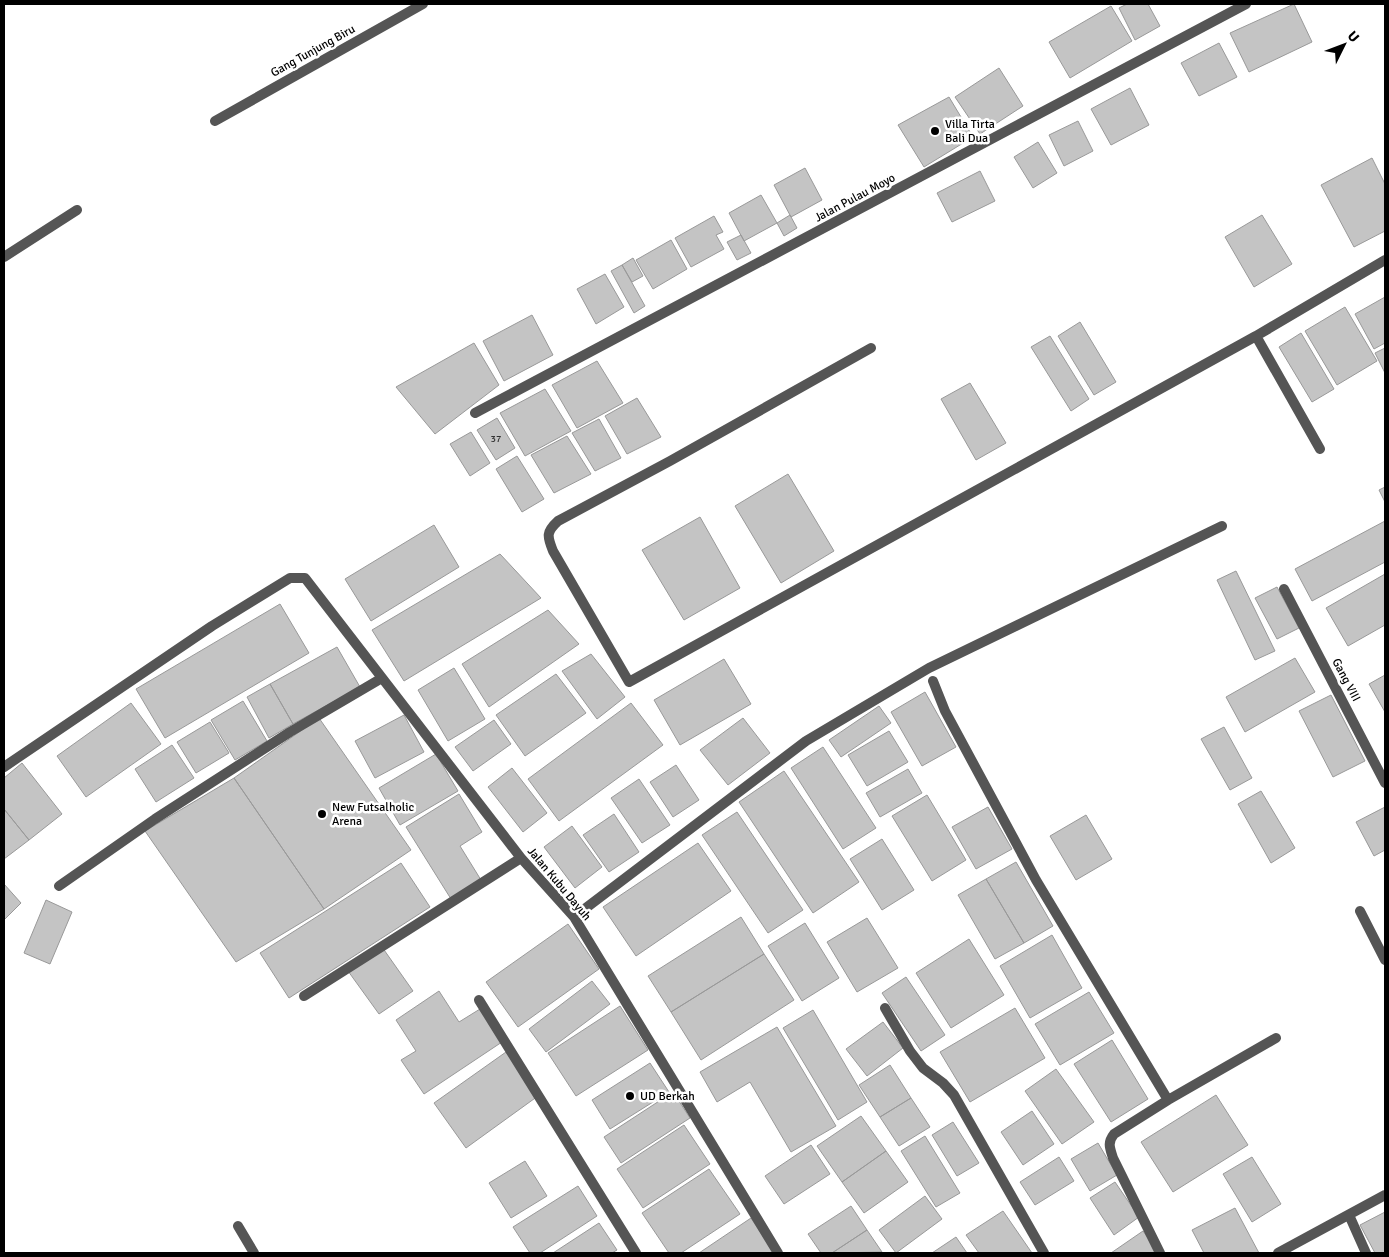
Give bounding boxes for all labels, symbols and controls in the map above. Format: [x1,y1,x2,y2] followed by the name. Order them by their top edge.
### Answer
[1319,20,1369,70] north arrow
[268,22,358,80] street label: Gang Tunjung Biru
[1344,27,1363,46] text: U
[945,117,995,146] place label: Villa Tirta Bali Dua
[929,125,941,137] marker: Villa Tirta Bali Dua
[812,170,898,226] street label: Jalan Pulau Moyo
[491,433,501,445] house number: 37
[1328,656,1364,704] street label: Gang VIII
[332,800,414,829] place label: New Futsalholic Arena
[316,808,328,820] marker: New Futsalholic Arena
[524,844,594,924] street label: Jalan Kubu Dayuh
[640,1089,695,1104] place label: UD Berkah
[624,1090,636,1102] marker: UD Berkah

